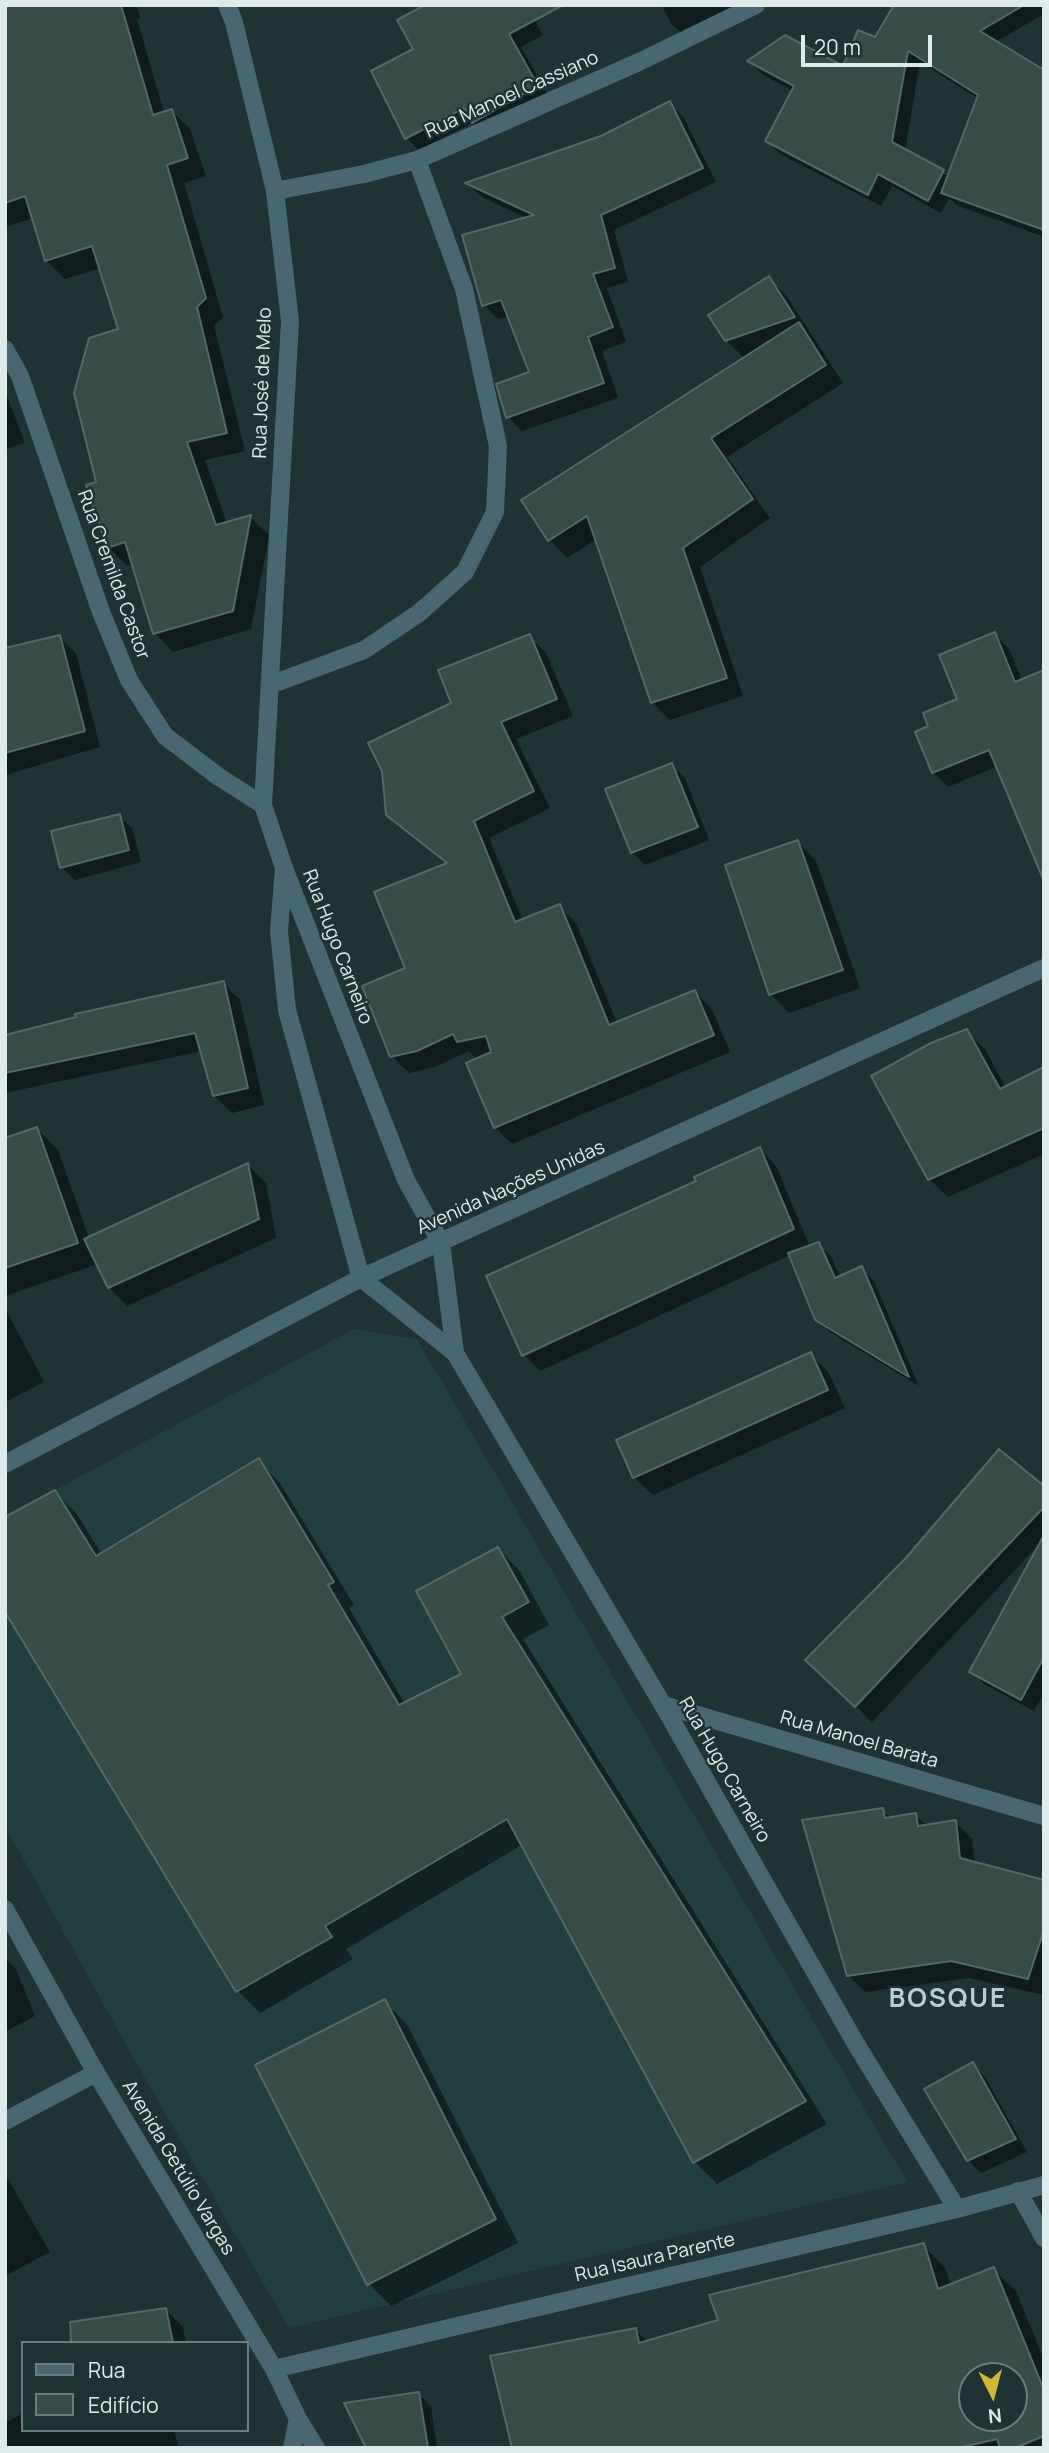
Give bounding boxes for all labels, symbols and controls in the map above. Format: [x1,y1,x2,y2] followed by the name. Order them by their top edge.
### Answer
[804,21,935,65] scale bar
[814,33,861,61] text: 20 m
[422,46,602,144] street label: Rua Manoel Cassiano
[249,307,277,459] street label: Rua José de Melo
[72,487,154,663] street label: Rua Cremilda Castor
[297,866,377,1028] street label: Rua Hugo Carneiro
[413,1136,609,1240] street label: Avenida Nações Unidas
[673,1693,775,1847] street label: Rua Hugo Carneiro
[777,1707,941,1773] street label: Rua Manoel Barata
[890,1984,1006,2016] district label: BOSQUE
[117,2077,239,2259] street label: Avenida Getúlio Vargas
[573,2229,737,2287] street label: Rua Isaura Parente
[21,2341,248,2432] legend
[88,2356,125,2384] text: Rua
[958,2362,1028,2432] north arrow
[88,2391,159,2419] text: Edifício
[987,2402,1003,2430] text: N

